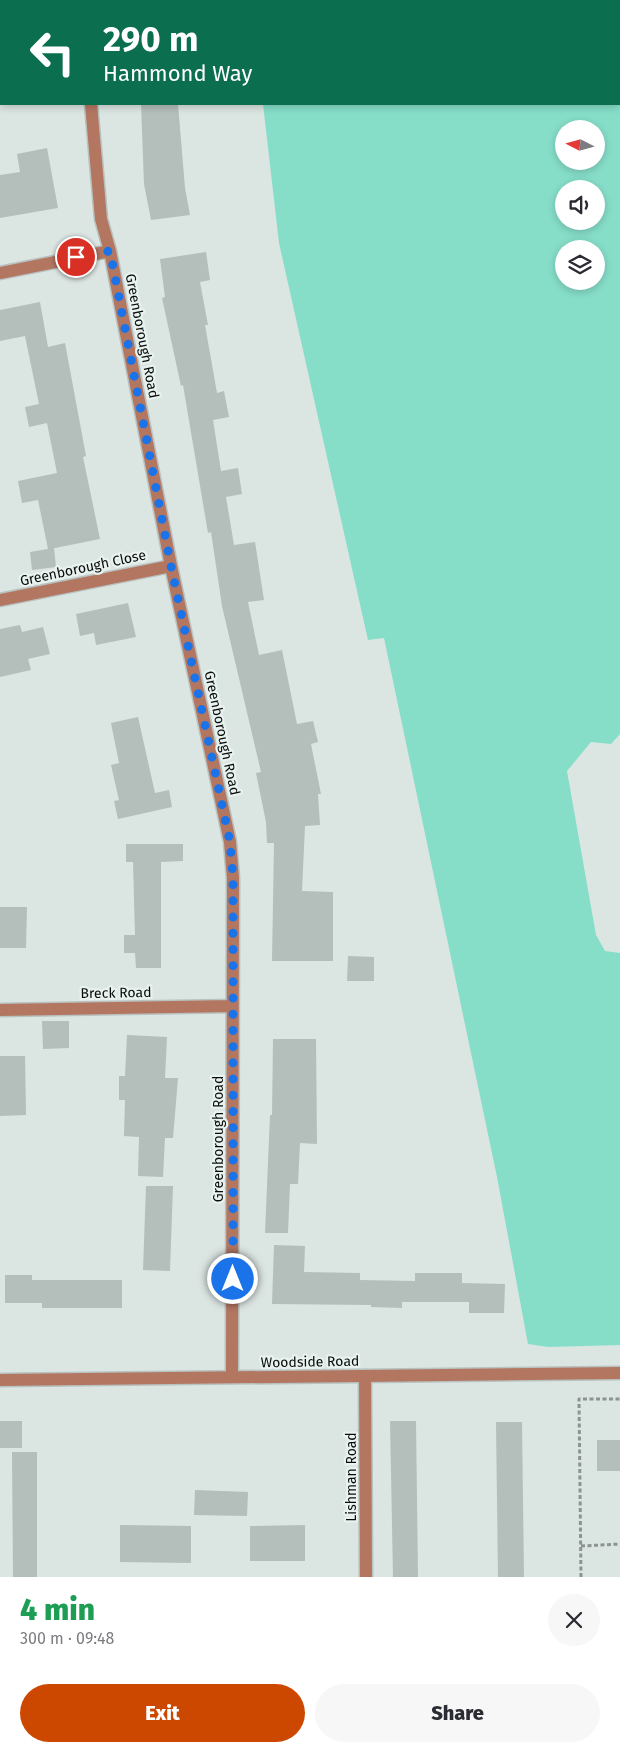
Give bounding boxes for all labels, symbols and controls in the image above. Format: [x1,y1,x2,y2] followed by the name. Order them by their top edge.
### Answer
[103,18,199,60] text: 290 m
[20,20,85,85] icon: left
[103,60,252,87] text: Hammond Way
[555,120,605,170] north arrow
[555,120,605,290] map controls
[555,180,605,230] button: sound
[55,236,97,278] pin
[555,240,605,290] button: layers
[62,243,90,271] icon: arrive
[122,272,162,400] street label: Greenborough Road
[18,546,148,590] street label: Greenborough Close
[201,669,243,797] street label: Greenborough Road
[80,984,152,1002] street label: Breck Road
[210,1076,227,1202] street label: Greenborough Road
[206,1252,258,1304] position arrow
[261,1353,359,1371] street label: Woodside Road
[343,1432,360,1522] street label: Lishman Road
[20,1592,95,1628] text: 4 min
[548,1594,600,1646] button: close
[20,1629,114,1648] text: 300 m · 09:48
[20,1684,305,1742] button: Exit
[315,1684,600,1742] button: Share

